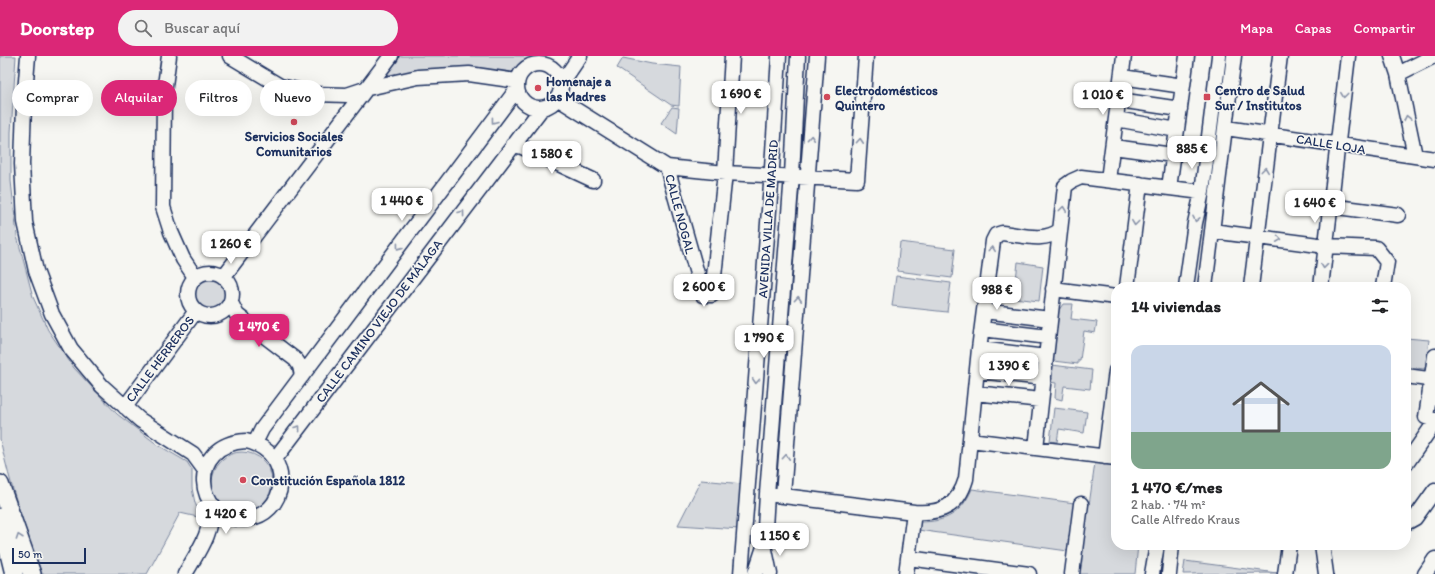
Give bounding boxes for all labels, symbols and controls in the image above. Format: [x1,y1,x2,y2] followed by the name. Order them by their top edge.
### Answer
[118,10,398,46] search box
[20,17,94,40] text: Doorstep
[132,17,154,39] icon: search
[164,19,240,37] text: Buscar aquí
[1240,20,1273,37] text: Mapa
[1295,20,1332,37] text: Capas
[1354,20,1415,37] text: Compartir
[546,74,612,104] place label: Homenaje a las Madres
[12,80,93,116] chip: Comprar
[101,80,177,116] chip: Alquilar
[185,80,252,116] chip: Filtros
[260,80,325,116] chip: Nuevo
[704,81,778,115] pin: 1 690 €
[1066,82,1140,116] pin: 1 010 €
[533,83,543,93] marker: Homenaje a las Madres
[835,83,938,113] place label: Electrodomésticos Quintero
[1215,83,1306,113] place label: Centro de Salud Sur / Institutos
[721,86,762,101] text: 1 690 €
[1082,87,1124,102] text: 1 010 €
[822,92,832,102] marker: Electrodomésticos Quintero
[1202,92,1212,102] marker: Centro de Salud Sur / Institutos
[1340,92,1349,98] one-way arrow
[1404,115,1412,121] one-way arrow
[289,117,299,127] marker: Servicios Sociales Comunitarios
[491,117,499,124] one-way arrow
[245,129,343,159] place label: Servicios Sociales Comunitarios
[1295,131,1368,157] street label: CALLE LOJA
[806,135,815,141] one-way arrow
[1164,136,1220,170] pin: 885 €
[855,138,864,144] one-way arrow
[755,139,781,299] street label: AVENIDA VILLA DE MADRID
[515,141,589,175] pin: 1 580 €
[1176,141,1208,156] text: 885 €
[531,146,573,161] text: 1 580 €
[1261,167,1270,173] one-way arrow
[662,172,698,256] street label: CALLE NOGAL
[365,188,439,222] pin: 1 440 €
[1278,190,1352,224] pin: 1 640 €
[381,193,423,208] text: 1 440 €
[1294,195,1336,210] text: 1 640 €
[1058,206,1067,212] one-way arrow
[457,210,464,217] one-way arrow
[1192,216,1200,222] one-way arrow
[1131,220,1140,226] one-way arrow
[194,231,268,265] pin: 1 260 €
[1276,235,1282,244] one-way arrow
[210,236,252,251] text: 1 260 €
[313,236,446,406] street label: CALLE CAMINO VIEJO DE MÁLAGA
[397,243,404,250] one-way arrow
[987,246,996,252] one-way arrow
[1319,263,1328,269] one-way arrow
[667,274,741,308] pin: 2 600 €
[969,277,1025,311] pin: 988 €
[682,279,726,294] text: 2 600 €
[981,282,1013,297] text: 988 €
[1369,295,1391,317] icon: filters
[794,296,803,302] one-way arrow
[1131,296,1221,316] text: 14 viviendas
[123,313,197,405] street label: CALLE HERREROS
[222,314,296,348] pin: 1 470 €
[238,319,280,334] text: 1 470 €
[727,325,801,359] pin: 1 790 €
[744,330,784,345] text: 1 790 €
[972,353,1046,387] pin: 1 390 €
[988,358,1030,373] text: 1 390 €
[1225,371,1297,443] icon: home
[751,378,760,384] one-way arrow
[294,426,301,433] one-way arrow
[782,454,791,460] one-way arrow
[251,473,405,489] place label: Constitución Española 1812
[238,475,248,485] marker: Constitución Española 1812
[1131,477,1223,497] text: 1 470 €/mes
[1131,497,1206,512] text: 2 hab. · 74 m²
[189,501,263,535] pin: 1 420 €
[205,506,247,521] text: 1 420 €
[1131,512,1240,527] text: Calle Alfredo Kraus
[743,523,817,557] pin: 1 150 €
[760,528,800,543] text: 1 150 €
[15,534,23,541] one-way arrow
[12,546,86,565] scale bar
[18,548,42,561] text: 50 m

